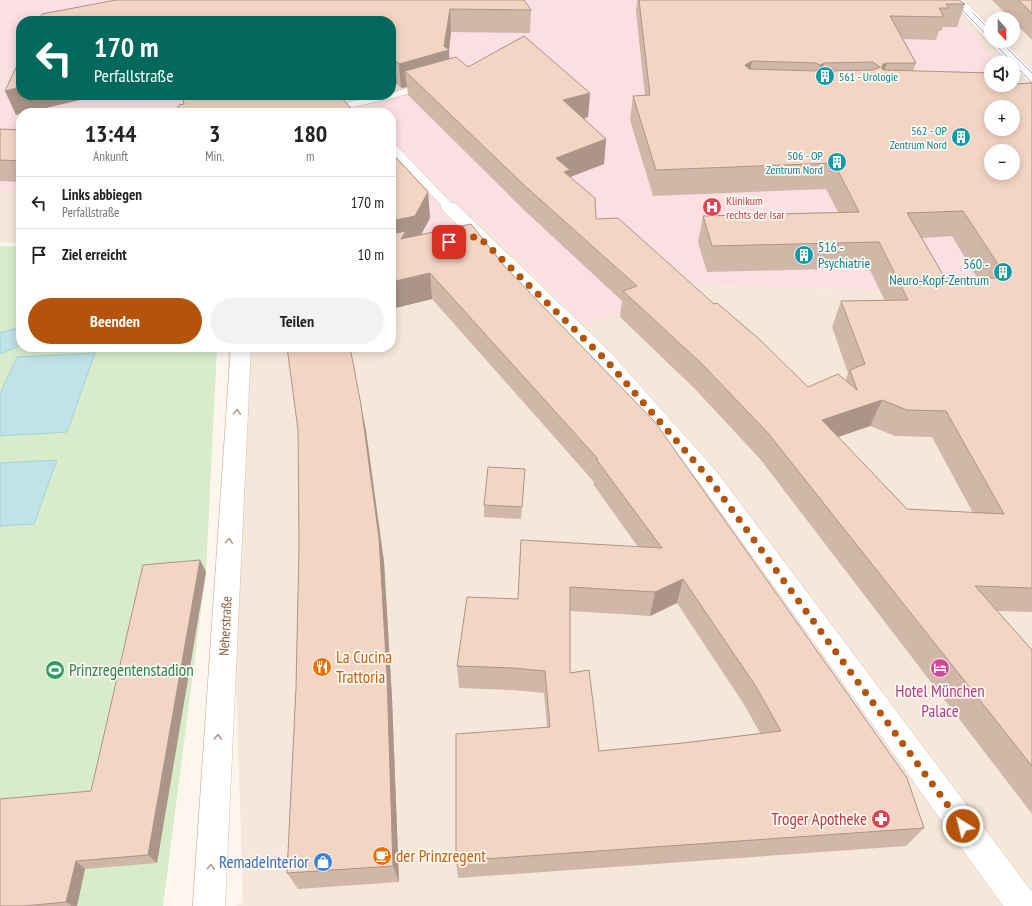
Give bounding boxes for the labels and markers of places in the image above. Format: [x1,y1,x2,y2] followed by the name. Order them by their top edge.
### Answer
[814,65,836,87] building icon: 561 - Urologie
[839,69,898,84] place label: 561 - Urologie
[890,123,948,152] place label: 562 - OP Zentrum Nord
[950,126,972,148] building icon: 562 - OP Zentrum Nord
[766,148,824,177] place label: 506 - OP Zentrum Nord
[826,151,848,173] building icon: 506 - OP Zentrum Nord
[726,193,785,222] place label: Klinikum rechts der Isar
[701,196,723,218] hospital icon: Klinikum rechts der Isar
[432,225,466,259] pin
[818,238,870,272] place label: 516 - Psychiatrie
[793,244,815,266] building icon: 516 - Psychiatrie
[889,255,989,289] place label: 560 - Neuro-Kopf-Zentrum
[992,261,1014,283] building icon: 560 - Neuro-Kopf-Zentrum
[336,646,392,688] place label: La Cucina Trattoria
[311,656,333,678] restaurant icon: La Cucina Trattoria
[929,657,951,679] hotel icon: Hotel München Palace
[44,659,66,681] sports icon: Prinzregentenstadion
[69,659,194,681] place label: Prinzregentenstadion
[895,680,985,722] place label: Hotel München Palace
[771,808,867,830] place label: Troger Apotheke
[870,808,892,830] pharmacy icon: Troger Apotheke
[371,845,393,867] cafe icon: der Prinzregent
[396,845,486,867] place label: der Prinzregent
[219,851,309,873] place label: RemadeInterior
[312,851,334,873] shop icon: RemadeInterior

